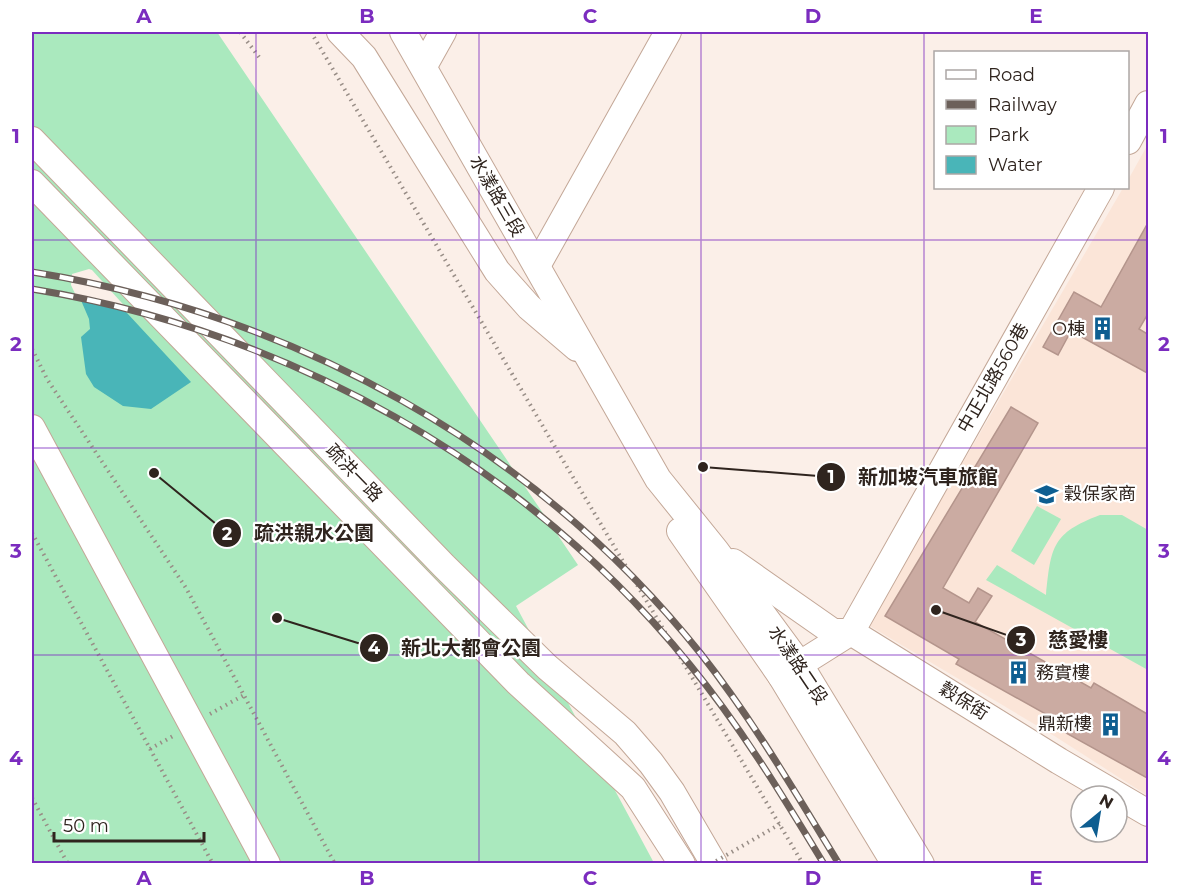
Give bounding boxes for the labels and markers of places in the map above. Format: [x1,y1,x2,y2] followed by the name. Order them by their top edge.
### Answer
[1090,316,1116,342] building icon: O棟
[1052,318,1085,340] place label: O棟
[816,458,1010,496] callout: 新加坡汽車旅館
[1033,481,1059,507] school or university icon: 穀保家商
[1064,483,1136,505] place label: 穀保家商
[212,514,386,552] callout: 疏洪親水公園
[1006,621,1120,659] callout: 慈愛樓
[359,629,553,667] callout: 新北大都會公園
[1005,660,1031,686] building icon: 務實樓
[1036,662,1090,684] place label: 務實樓
[1097,711,1123,737] building icon: 鼎新樓
[1038,713,1092,735] place label: 鼎新樓

